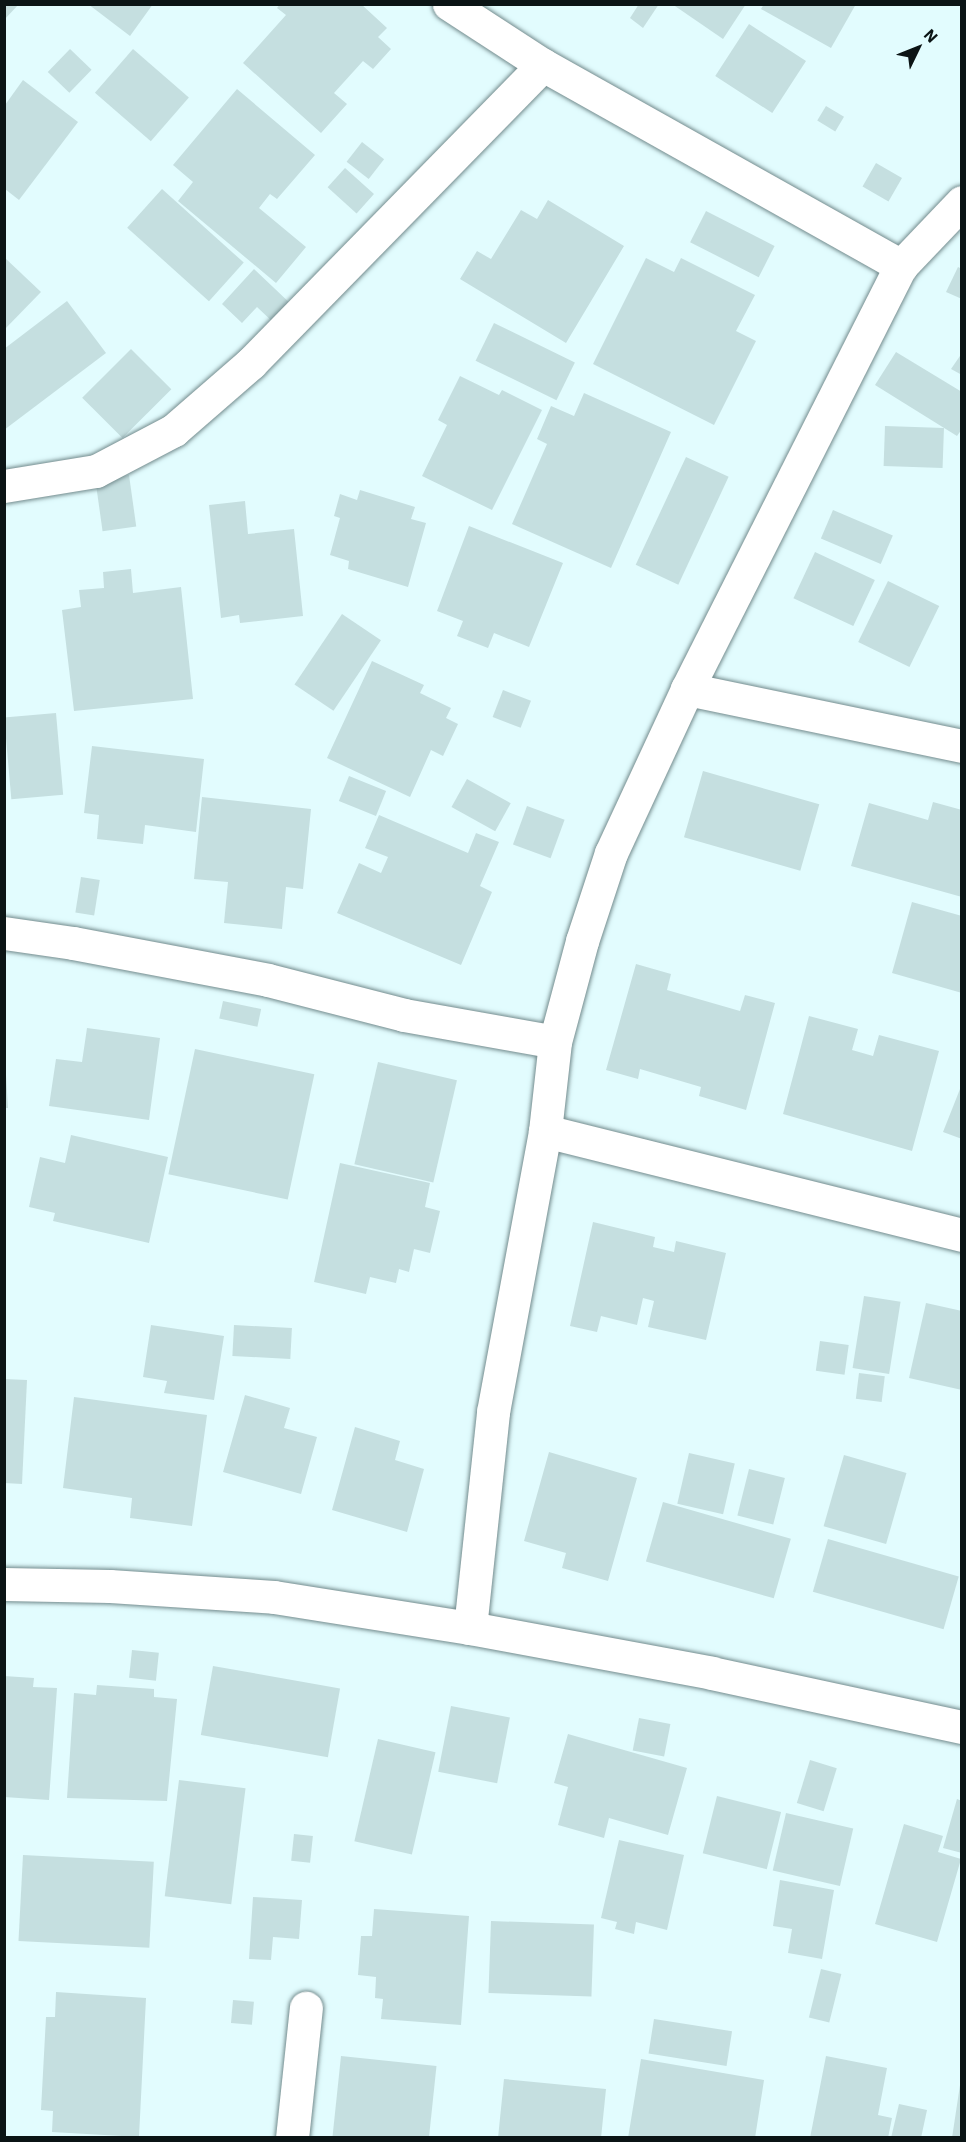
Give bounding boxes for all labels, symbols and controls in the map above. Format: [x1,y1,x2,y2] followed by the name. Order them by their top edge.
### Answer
[888,18,948,78] north arrow
[920,25,942,47] text: N

